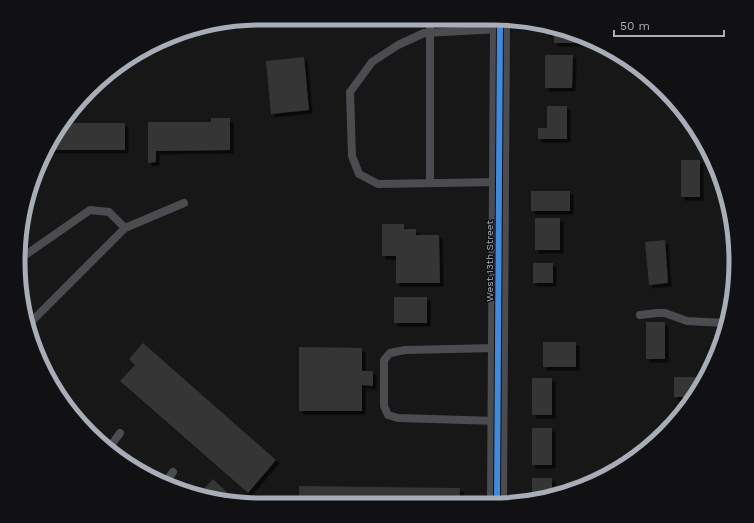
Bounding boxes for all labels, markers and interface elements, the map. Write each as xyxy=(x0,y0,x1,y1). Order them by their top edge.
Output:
scale bar xyxy=(614,12,724,38)
text: 50 m xyxy=(620,19,650,33)
street label: West 13th Street xyxy=(484,220,495,302)

